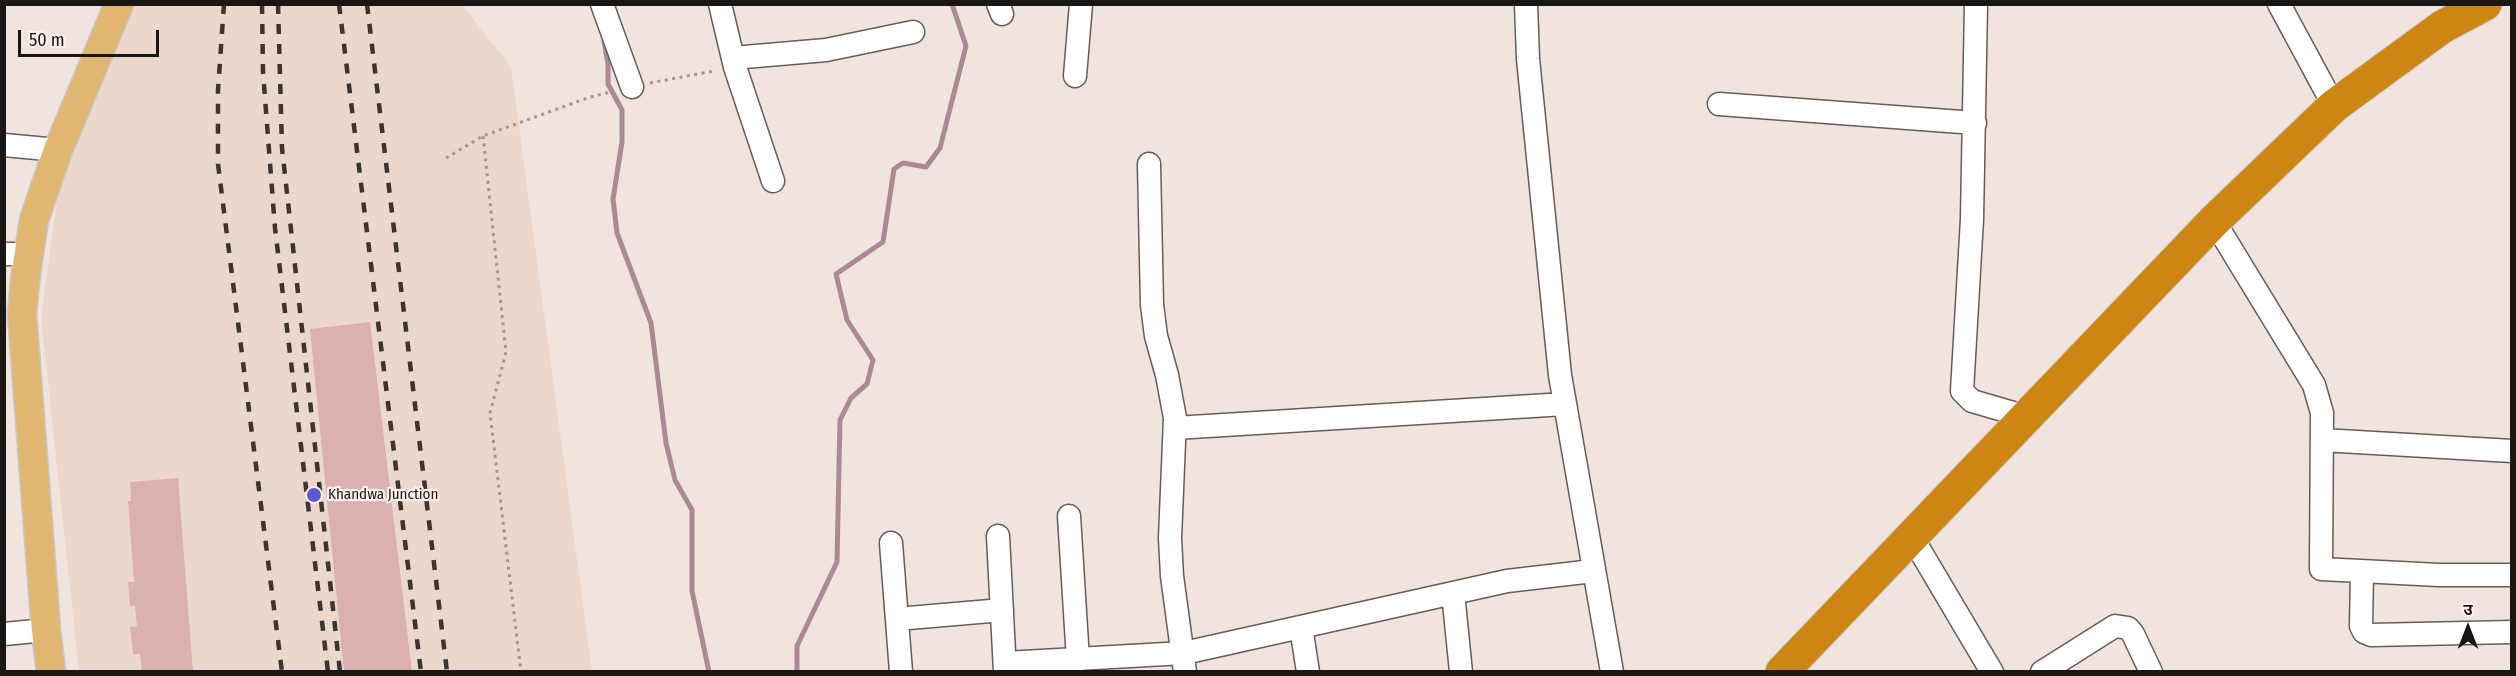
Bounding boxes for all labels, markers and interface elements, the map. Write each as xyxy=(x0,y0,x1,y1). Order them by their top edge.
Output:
scale bar xyxy=(21,18,162,56)
text: 50 m xyxy=(29,29,65,51)
marker: Khandwa Junction xyxy=(305,486,323,504)
place label: Khandwa Junction xyxy=(328,486,438,504)
north arrow xyxy=(2438,598,2498,658)
text: उ xyxy=(2463,600,2473,619)

